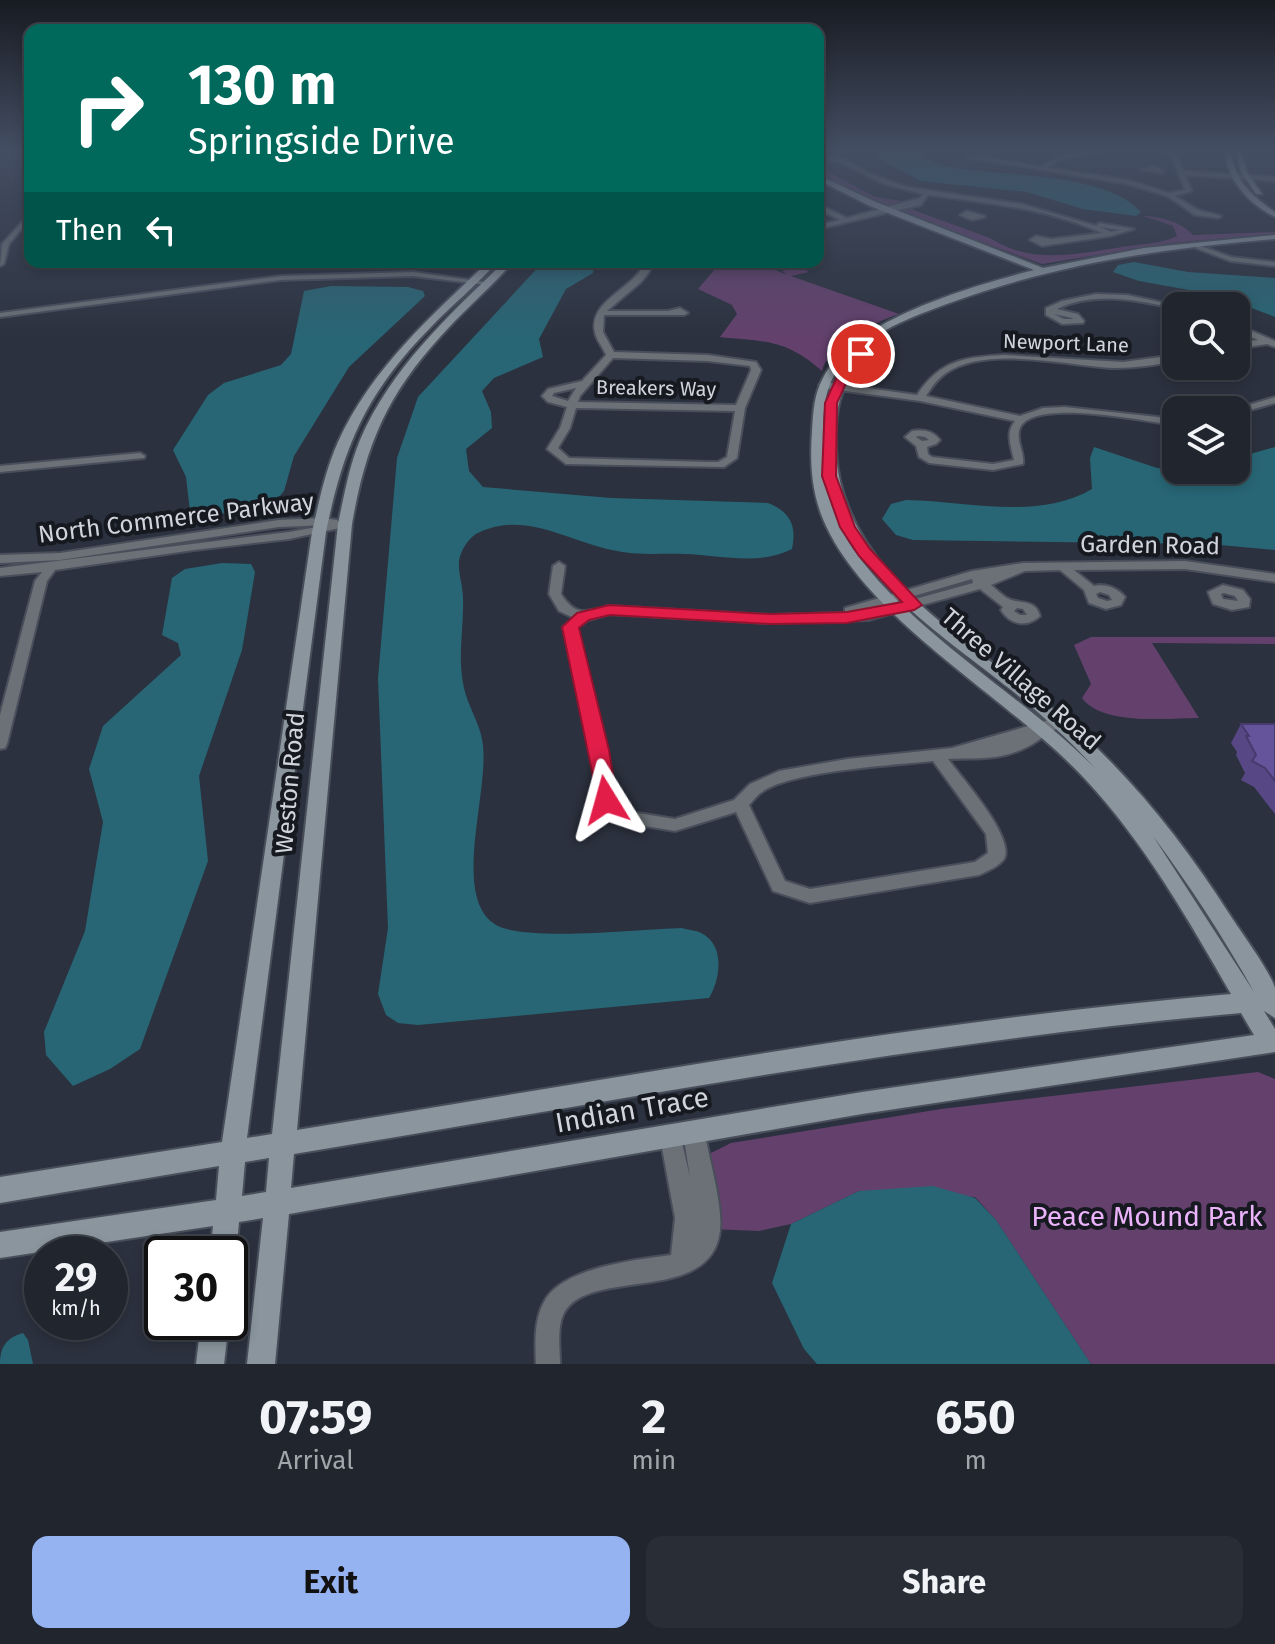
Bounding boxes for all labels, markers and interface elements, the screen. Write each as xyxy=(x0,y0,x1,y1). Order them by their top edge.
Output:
text: 130 m xyxy=(188,52,336,119)
icon: right xyxy=(56,56,160,160)
text: Springside Drive xyxy=(188,120,455,164)
icon: left xyxy=(139,208,183,252)
text: Then xyxy=(56,212,123,248)
map controls xyxy=(1162,292,1250,484)
button: search xyxy=(1162,292,1250,380)
pin xyxy=(827,320,895,388)
street label: Newport Lane xyxy=(1003,329,1129,357)
icon: arrive xyxy=(839,332,883,376)
street label: Breakers Way xyxy=(596,375,716,401)
button: layers xyxy=(1162,396,1250,484)
street label: North Commerce Parkway xyxy=(37,487,316,549)
street label: Garden Road xyxy=(1080,530,1220,560)
street label: Three Village Road xyxy=(936,602,1106,756)
street label: Weston Road xyxy=(270,711,310,855)
position arrow xyxy=(564,758,648,842)
street label: Indian Trace xyxy=(553,1080,711,1140)
park label: Peace Mound Park xyxy=(1031,1200,1263,1233)
speed limit sign: 30 xyxy=(144,1236,248,1340)
text: 29 xyxy=(55,1254,97,1302)
text: km/h xyxy=(51,1296,101,1320)
text: 07:59 xyxy=(259,1388,372,1446)
text: 2 xyxy=(641,1388,666,1446)
text: 650 xyxy=(935,1388,1016,1446)
text: Arrival xyxy=(278,1445,354,1476)
text: min xyxy=(631,1445,676,1476)
text: m xyxy=(964,1445,987,1476)
button: Exit xyxy=(32,1536,630,1628)
button: Share xyxy=(646,1536,1243,1628)

